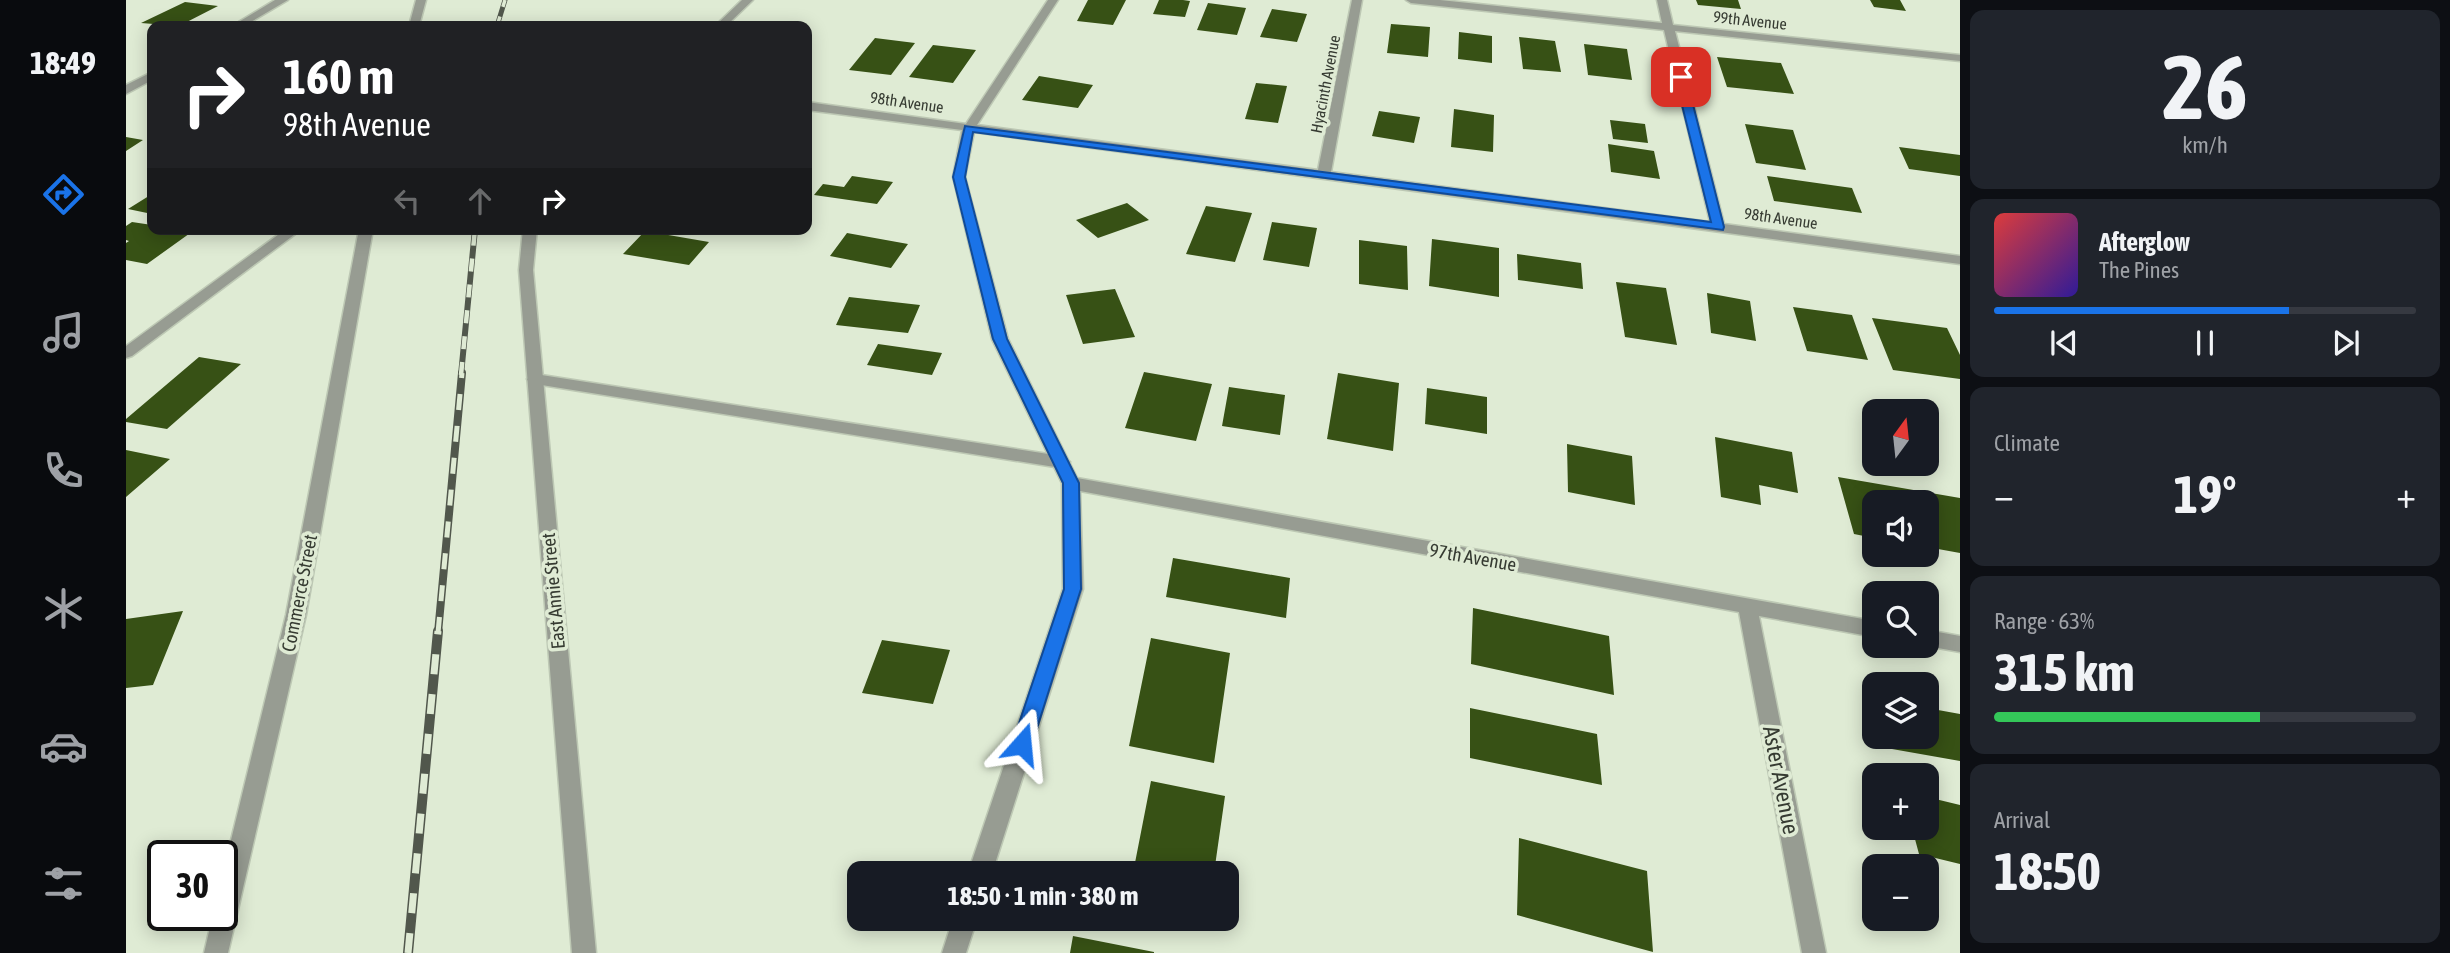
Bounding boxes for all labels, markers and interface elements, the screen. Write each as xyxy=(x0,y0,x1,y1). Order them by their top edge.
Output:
street label: 99th Avenue xyxy=(1712,7,1788,33)
street label: Hyacinth Avenue xyxy=(1307,34,1344,135)
text: 26 xyxy=(2162,34,2248,138)
text: 18:49 xyxy=(30,44,96,81)
pin xyxy=(1651,47,1711,107)
text: 160 m xyxy=(283,48,394,104)
icon: right xyxy=(168,49,259,140)
icon: arrive xyxy=(1662,58,1700,96)
street label: 98th Avenue xyxy=(869,88,945,116)
text: 98th Avenue xyxy=(283,106,431,143)
text: km/h xyxy=(2182,132,2228,158)
icon: directions xyxy=(39,170,88,219)
icon: left xyxy=(388,182,426,220)
icon: ahead xyxy=(461,182,499,220)
icon: right xyxy=(534,182,572,220)
street label: 98th Avenue xyxy=(1743,204,1819,232)
text: Afterglow xyxy=(2099,227,2190,257)
text: The Pines xyxy=(2099,257,2179,283)
icon: music xyxy=(39,308,88,357)
icon: previous xyxy=(2045,324,2083,362)
icon: pause xyxy=(2186,324,2224,362)
icon: next xyxy=(2327,324,2365,362)
north arrow xyxy=(1862,399,1939,476)
map controls xyxy=(1862,399,1939,931)
text: Climate xyxy=(1994,430,2060,456)
icon: phone xyxy=(39,446,88,495)
text: 19° xyxy=(2173,464,2237,524)
text: − xyxy=(1994,473,2014,516)
text: + xyxy=(2396,473,2416,516)
button: sound xyxy=(1862,490,1939,567)
street label: Commerce Street xyxy=(277,532,321,654)
street label: East Annie Street xyxy=(537,532,569,650)
street label: 97th Avenue xyxy=(1428,539,1518,575)
button: search xyxy=(1862,581,1939,658)
icon: climate xyxy=(39,584,88,633)
text: Range · 63% xyxy=(1994,608,2094,634)
text: 315 km xyxy=(1994,642,2135,702)
button: layers xyxy=(1862,672,1939,749)
position arrow xyxy=(985,707,1059,781)
icon: car xyxy=(39,722,88,771)
street label: Aster Avenue xyxy=(1758,724,1804,836)
button: + xyxy=(1862,763,1939,840)
text: Arrival xyxy=(1994,807,2050,833)
speed limit sign: 30 xyxy=(147,840,238,931)
text: 18:50 xyxy=(1994,841,2101,901)
button: − xyxy=(1862,854,1939,931)
icon: filters xyxy=(39,859,88,908)
text: 18:50 · 1 min · 380 m xyxy=(948,881,1138,911)

